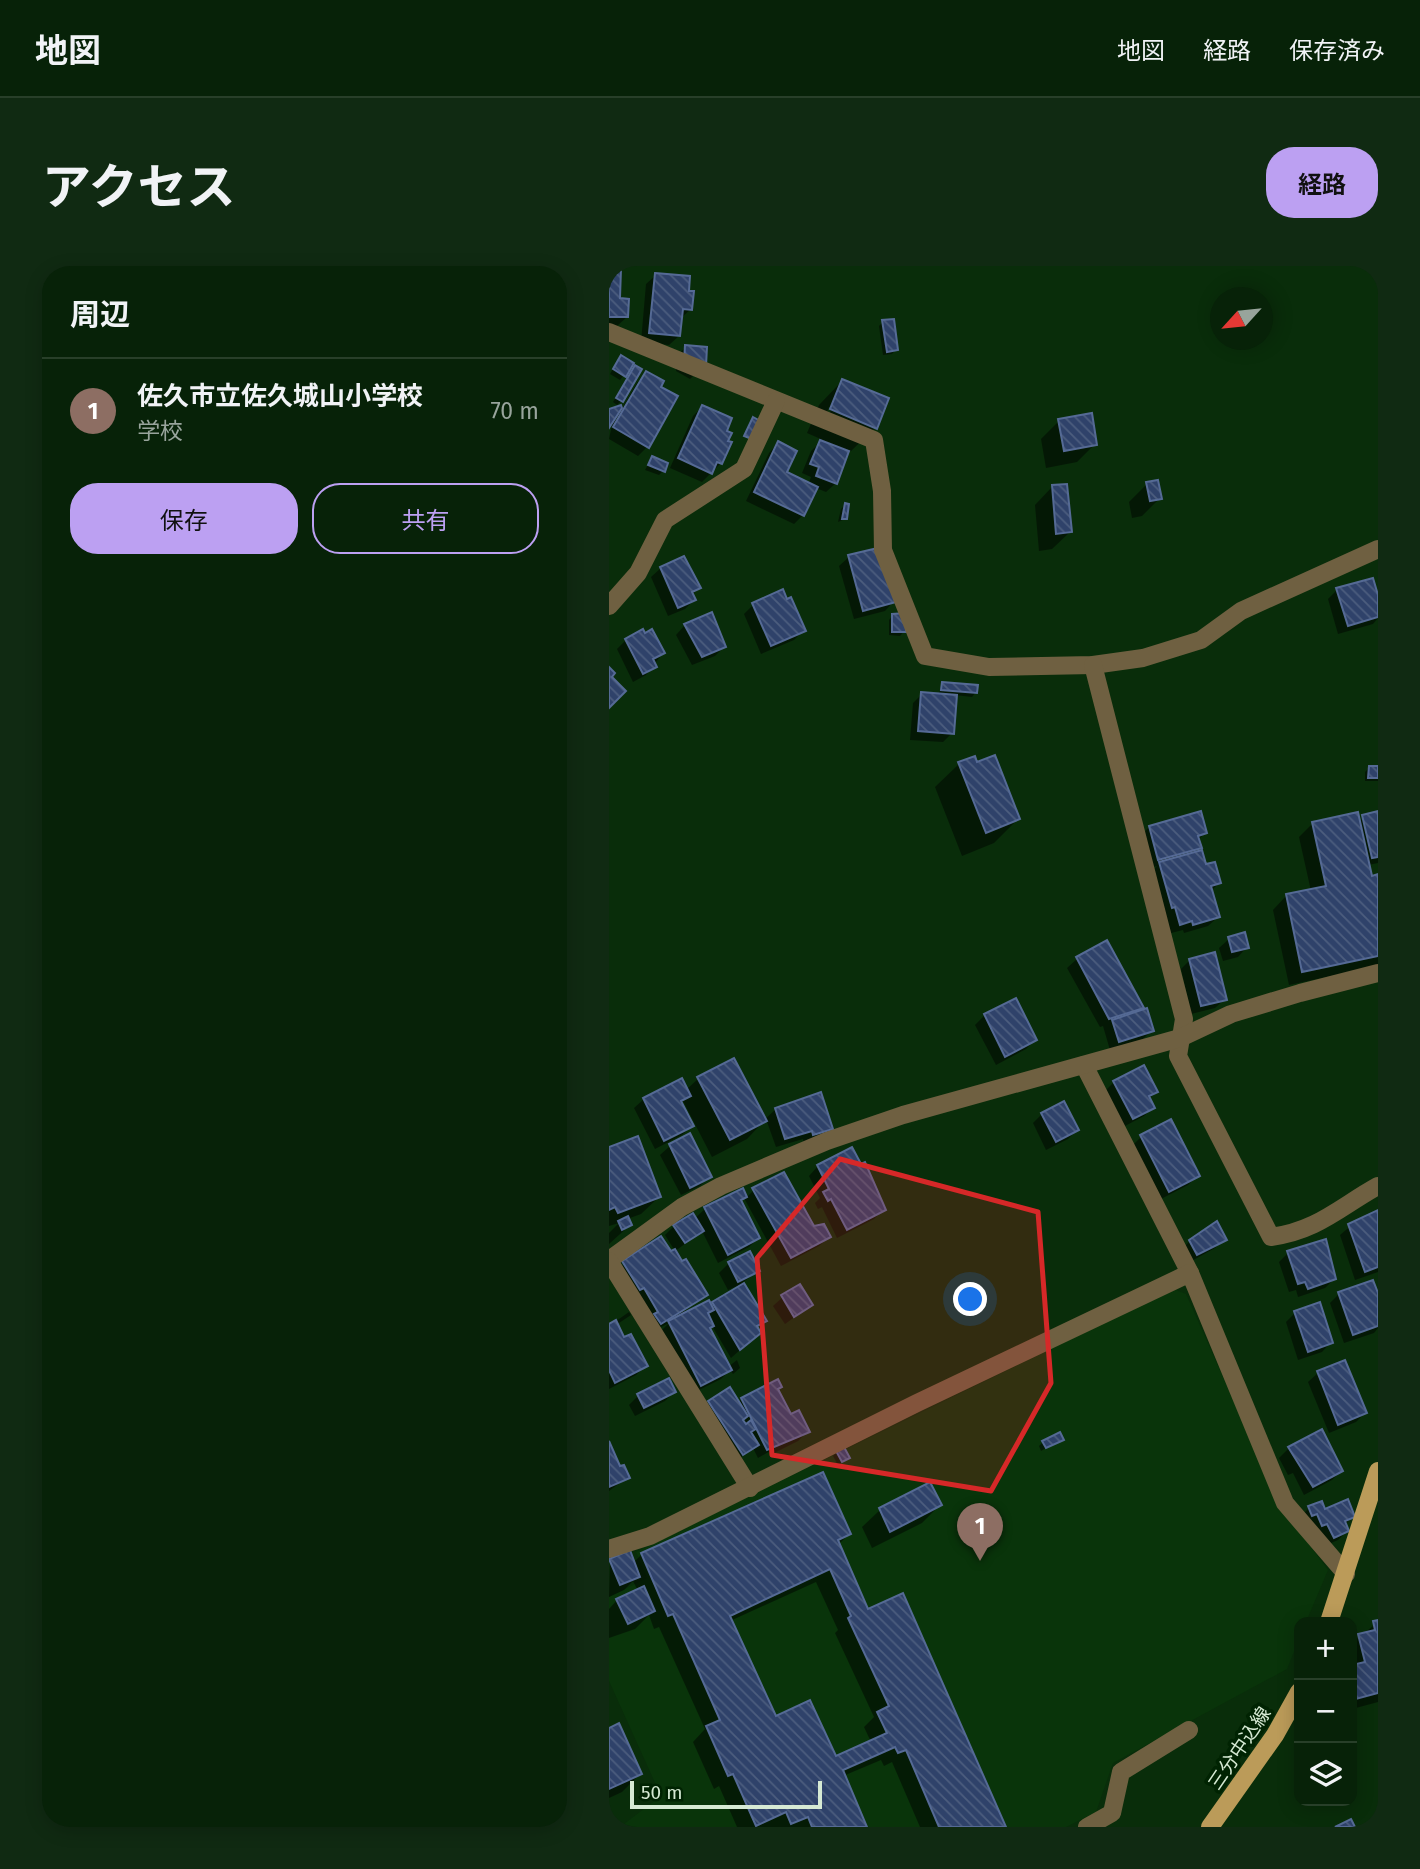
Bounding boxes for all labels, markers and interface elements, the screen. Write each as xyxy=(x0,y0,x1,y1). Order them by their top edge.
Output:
text: 地図 xyxy=(35,31,101,71)
text: 地図 xyxy=(1117,37,1165,65)
text: 経路 xyxy=(1203,37,1251,65)
text: 保存済み xyxy=(1289,37,1385,65)
button: 経路 xyxy=(1266,147,1378,218)
text: アクセス xyxy=(42,158,236,217)
north arrow xyxy=(1210,287,1273,350)
text: 周辺 xyxy=(70,297,130,333)
text: 佐久市立佐久城山小学校 xyxy=(137,381,423,412)
text: 1 xyxy=(88,397,98,425)
text: 70 m xyxy=(490,397,539,425)
text: 学校 xyxy=(137,417,183,445)
button: 保存 xyxy=(70,483,298,554)
button: 共有 xyxy=(312,483,539,554)
your location xyxy=(953,1282,987,1316)
pin: 1 xyxy=(957,1503,1003,1561)
map controls xyxy=(1294,1617,1357,1806)
button: + xyxy=(1294,1617,1357,1680)
button: − xyxy=(1294,1680,1357,1743)
street label: 三分中込線 xyxy=(1203,1702,1276,1794)
button: layers xyxy=(1294,1743,1357,1806)
scale bar xyxy=(630,1778,823,1810)
text: 50 m xyxy=(641,1781,682,1804)

